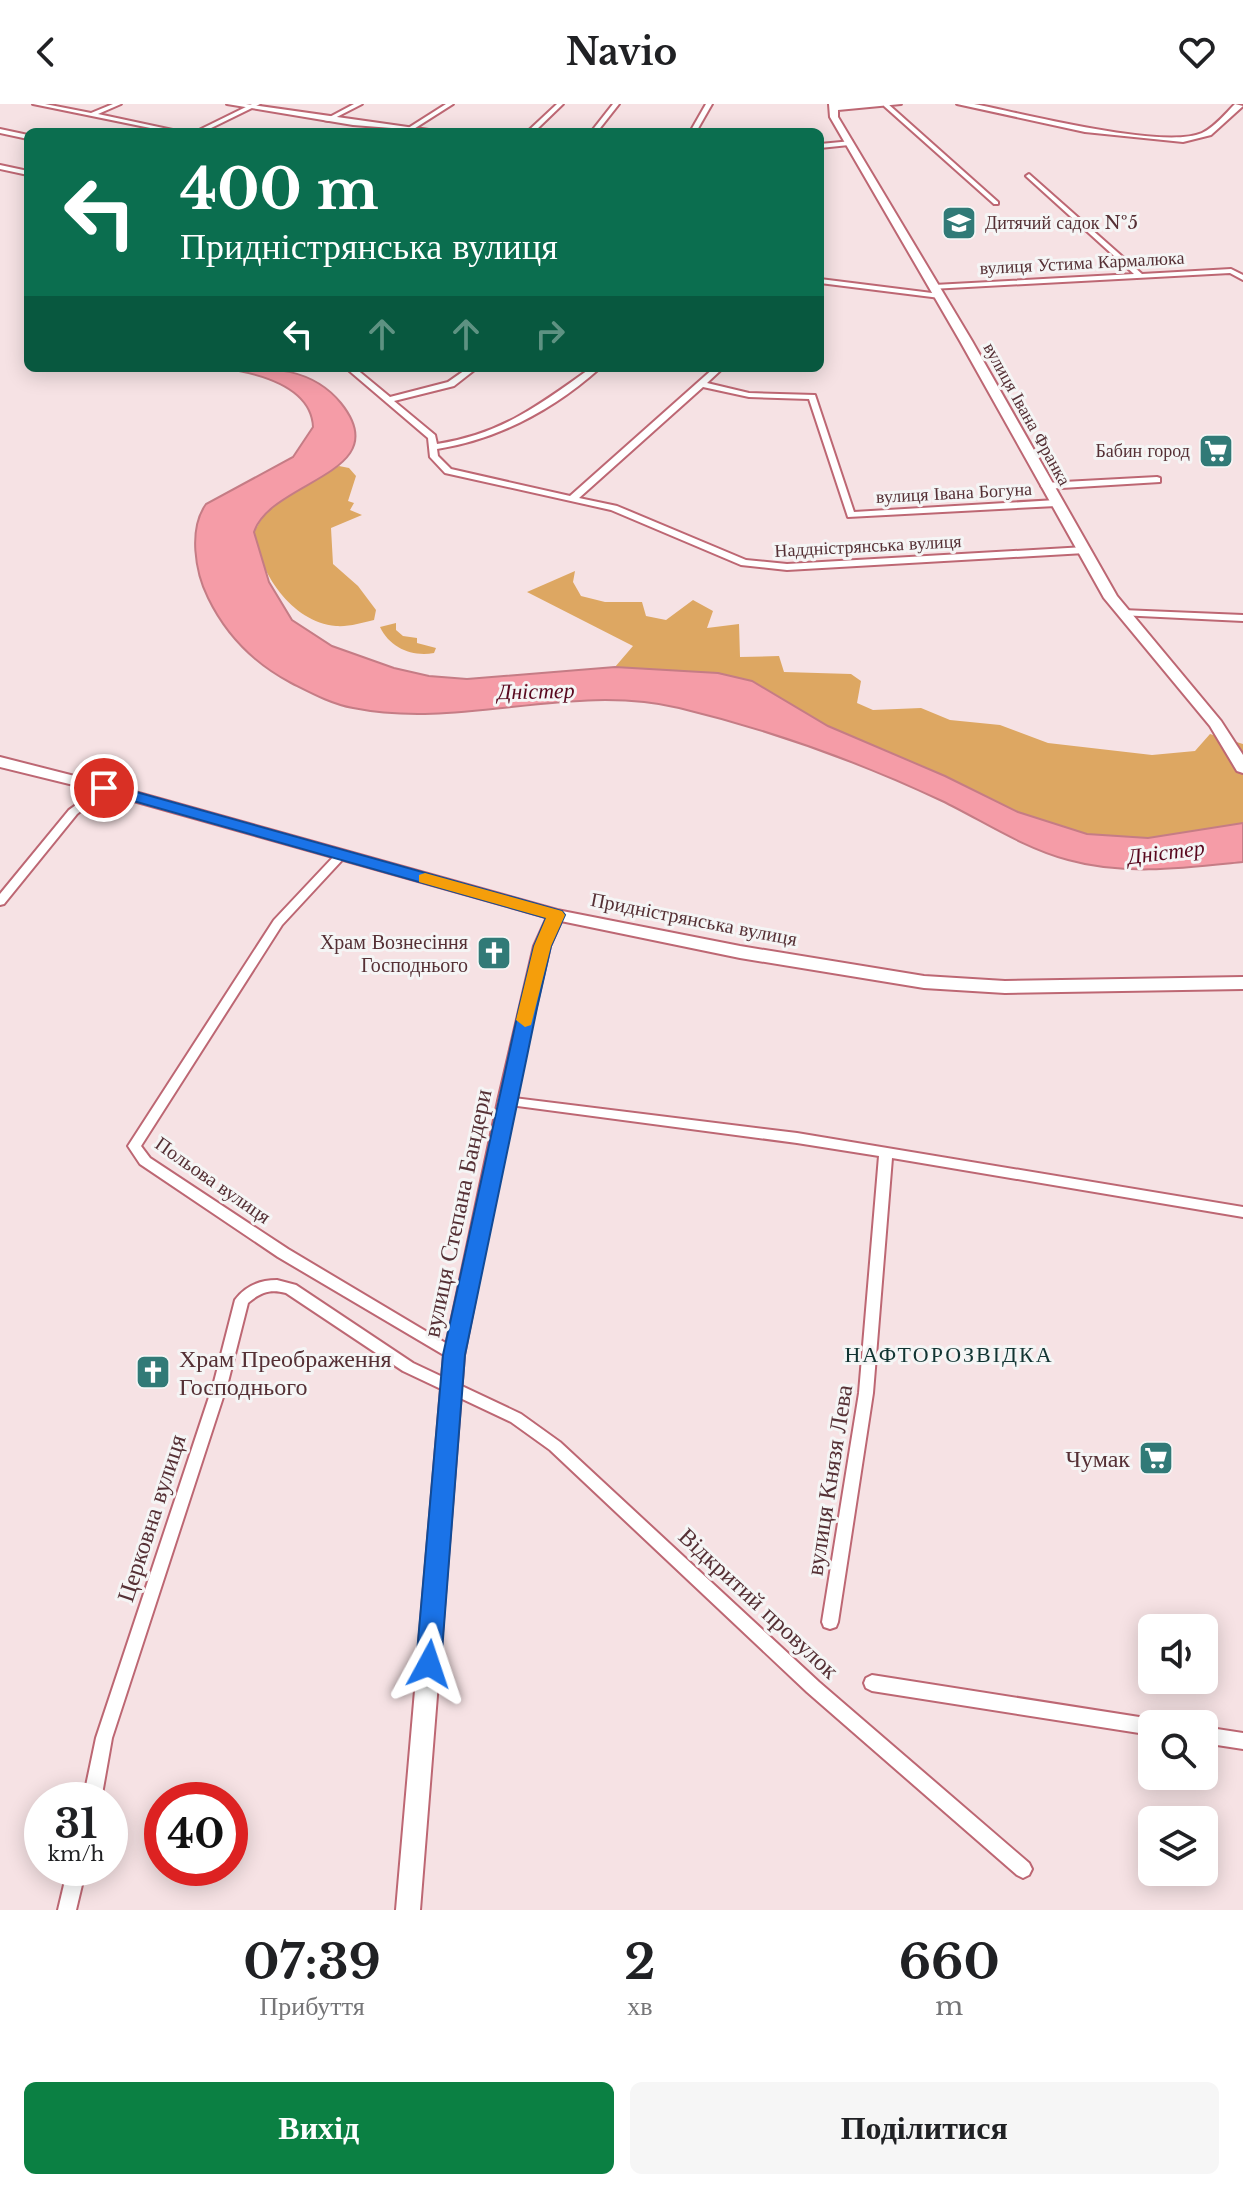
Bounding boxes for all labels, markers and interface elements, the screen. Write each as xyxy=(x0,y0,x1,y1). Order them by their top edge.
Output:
icon: back xyxy=(24,30,68,74)
text: Navio xyxy=(566,30,677,75)
icon: heart xyxy=(1175,30,1219,74)
text: 400 m xyxy=(180,155,379,224)
icon: left xyxy=(48,160,152,264)
school or university icon: Дитячий садок №5 xyxy=(940,204,978,242)
place label: Дитячий садок №5 xyxy=(985,212,1138,234)
text: Придністрянська вулиця xyxy=(180,224,558,269)
street label: вулиця Устима Кармалюка xyxy=(979,247,1185,279)
icon: left xyxy=(276,312,320,356)
icon: ahead xyxy=(360,312,404,356)
icon: ahead xyxy=(444,312,488,356)
icon: right xyxy=(528,312,572,356)
street label: вулиця Івана Франка xyxy=(979,339,1075,489)
supermarket icon: Бабин город xyxy=(1197,432,1235,470)
place label: Бабин город xyxy=(1096,440,1190,462)
street label: вулиця Івана Богуна xyxy=(875,478,1033,508)
street label: Наддністрянська вулиця xyxy=(774,530,962,562)
water label: Дністер xyxy=(495,677,575,705)
pin xyxy=(70,754,138,822)
icon: arrive xyxy=(82,766,126,810)
water label: Дністер xyxy=(1124,834,1206,870)
street label: Придністрянська вулиця xyxy=(589,887,799,951)
place label: Храм Вознесіння Господнього xyxy=(320,930,468,977)
church icon: Храм Вознесіння Господнього xyxy=(475,934,513,972)
street label: вулиця Степана Бандери xyxy=(417,1086,497,1340)
street label: Польова вулиця xyxy=(151,1131,275,1229)
district label: НАФТОРОЗВІДКА xyxy=(844,1341,1054,1368)
place label: Храм Преображення Господнього xyxy=(179,1344,392,1401)
church icon: Храм Преображення Господнього xyxy=(134,1353,172,1391)
street label: вулиця Князя Лева xyxy=(800,1382,858,1577)
street label: Церковна вулиця xyxy=(110,1431,192,1605)
supermarket icon: Чумак xyxy=(1137,1439,1175,1477)
place label: Чумак xyxy=(1065,1444,1130,1473)
street label: Відкритий провулок xyxy=(673,1521,845,1685)
map controls xyxy=(1138,1614,1218,1886)
button: sound xyxy=(1138,1614,1218,1694)
position arrow xyxy=(387,1622,471,1706)
button: search xyxy=(1138,1710,1218,1790)
speed limit sign: 40 xyxy=(144,1782,248,1886)
text: 31 xyxy=(55,1799,97,1849)
button: layers xyxy=(1138,1806,1218,1886)
text: km/h xyxy=(48,1842,104,1866)
text: 07:39 xyxy=(243,1932,381,1992)
text: 2 xyxy=(624,1932,655,1992)
text: 660 xyxy=(899,1932,1000,1992)
text: Прибуття xyxy=(259,1990,365,2022)
text: хв xyxy=(627,1990,652,2022)
text: m xyxy=(935,1990,963,2022)
button: Вихід xyxy=(24,2082,614,2174)
button: Поділитися xyxy=(630,2082,1219,2174)

